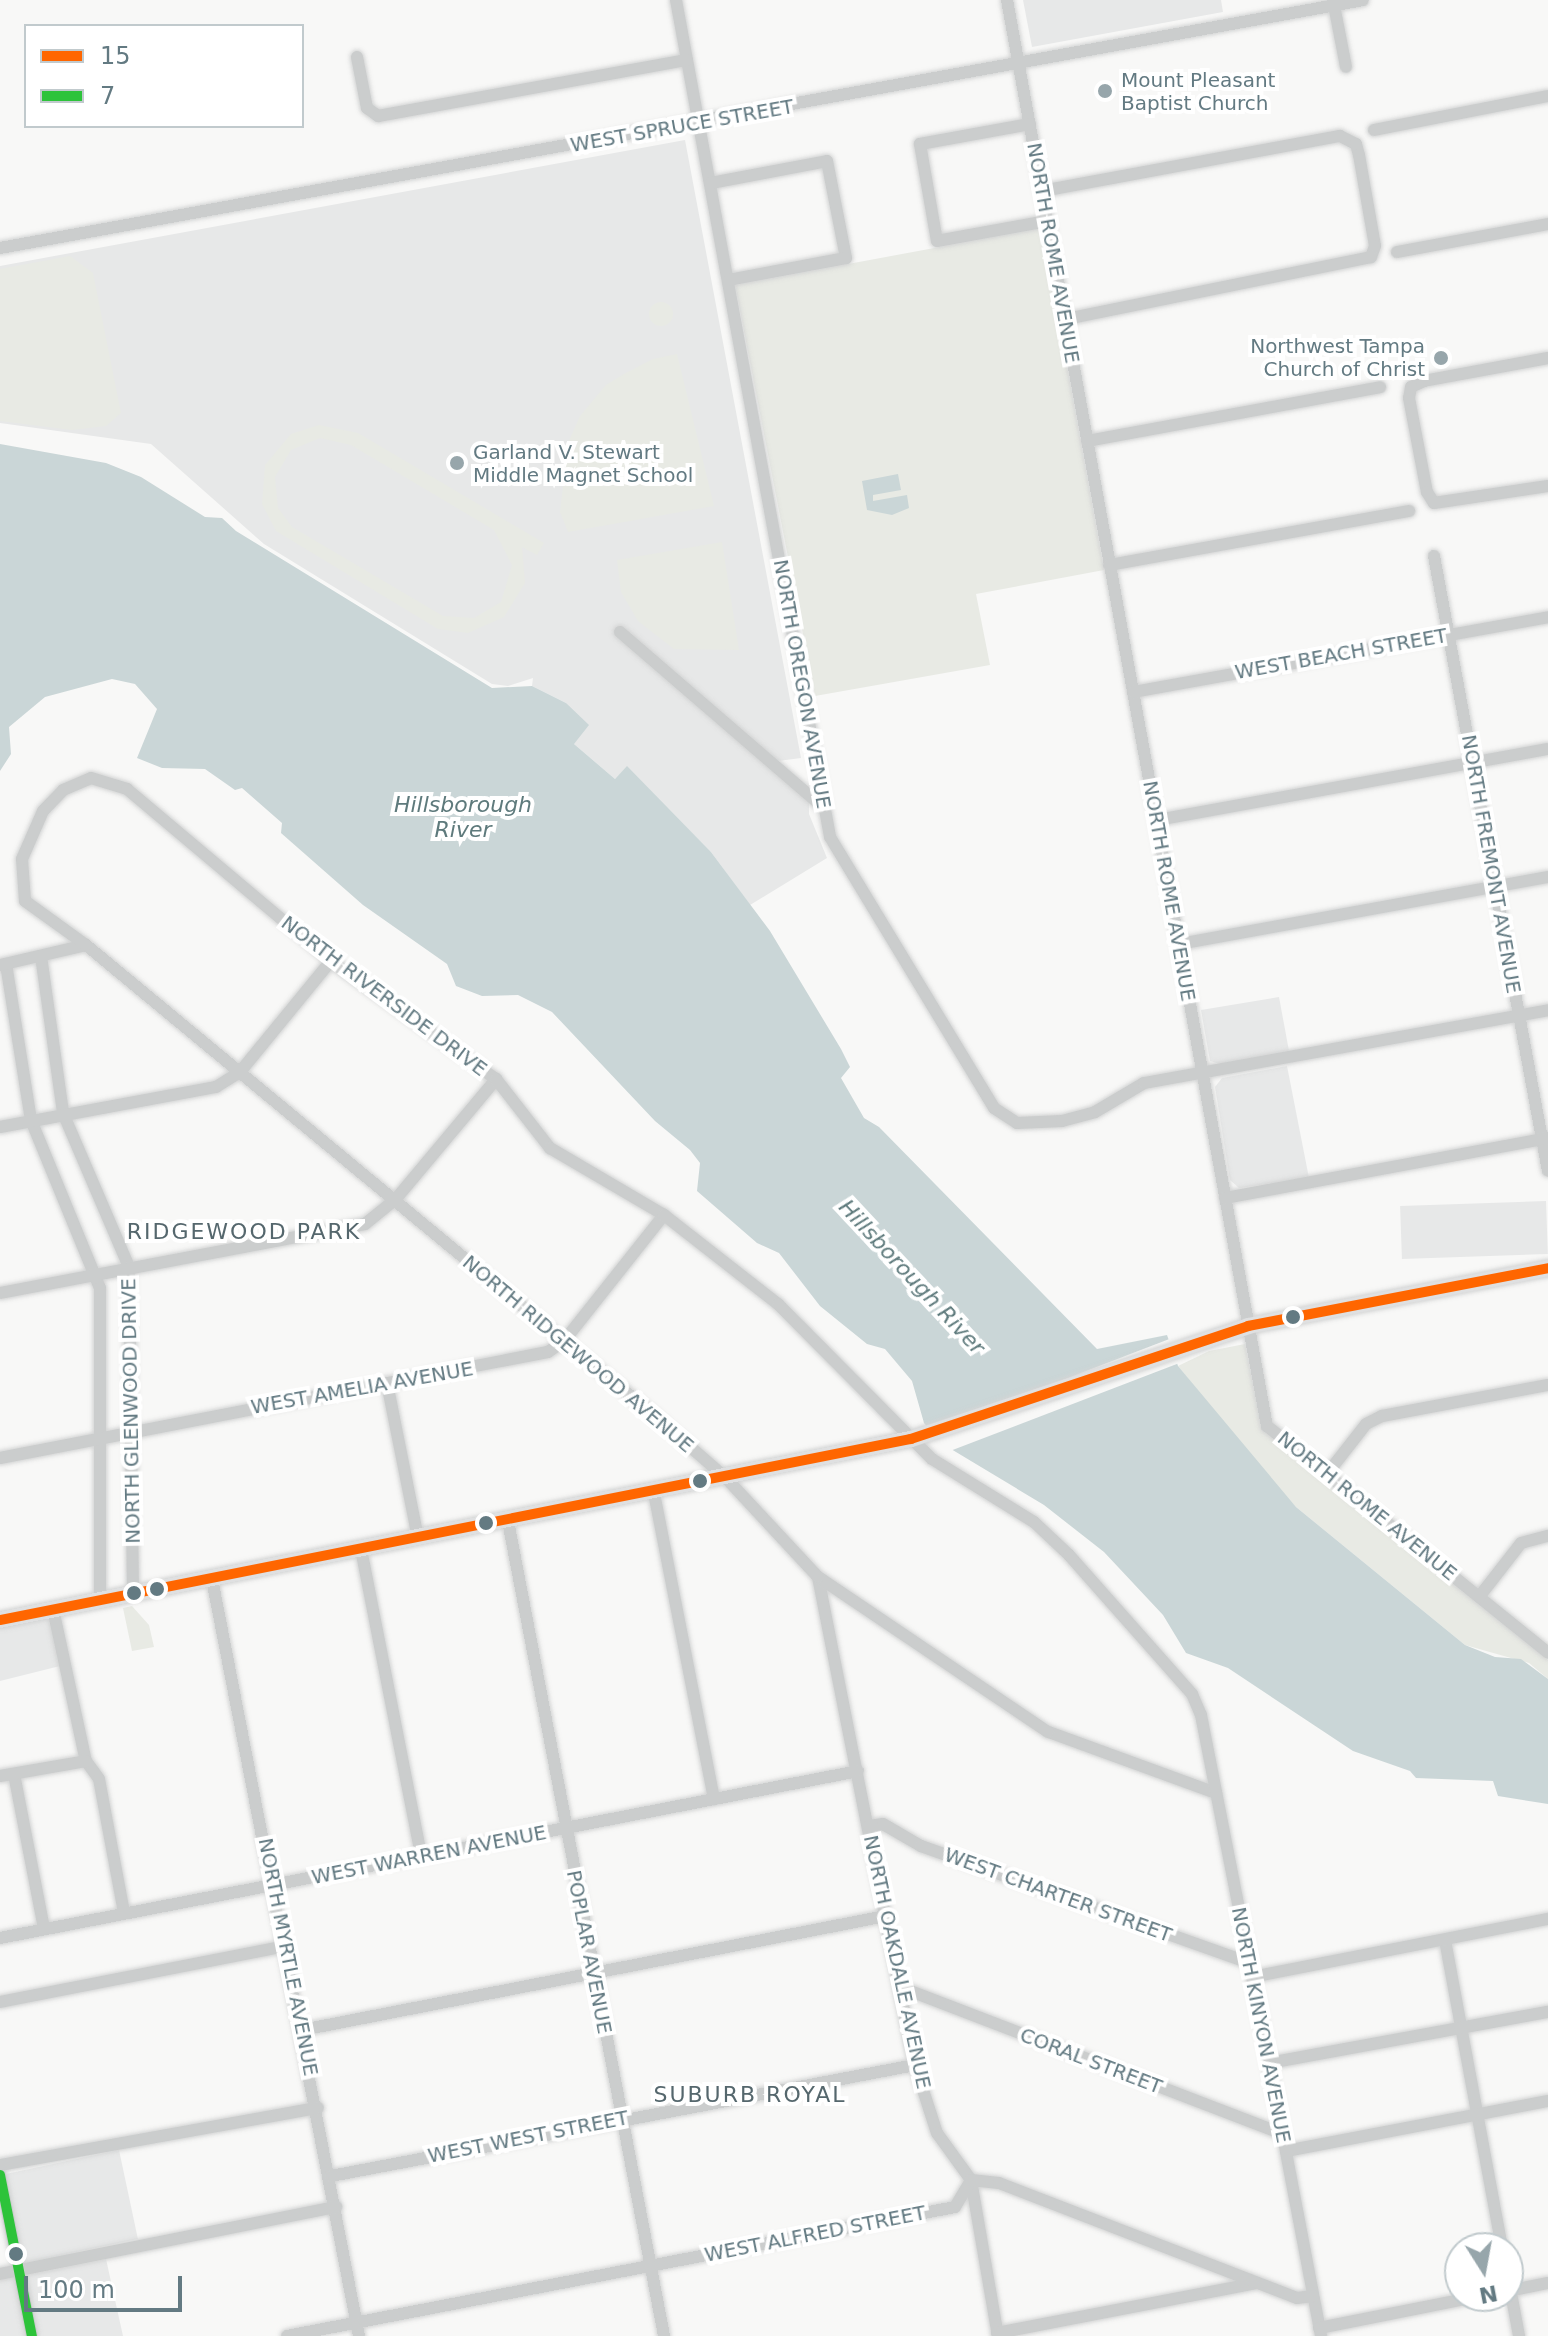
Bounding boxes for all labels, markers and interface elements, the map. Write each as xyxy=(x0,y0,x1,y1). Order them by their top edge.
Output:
legend xyxy=(24,24,304,128)
text: 15 xyxy=(100,42,131,70)
place label: Mount Pleasant Baptist Church xyxy=(1121,68,1275,115)
text: 7 xyxy=(100,82,115,110)
marker: Mount Pleasant Baptist Church xyxy=(1096,82,1114,100)
street label: WEST SPRUCE STREET xyxy=(569,95,795,157)
street label: NORTH ROME AVENUE xyxy=(1022,141,1084,365)
place label: Northwest Tampa Church of Christ xyxy=(1250,334,1425,381)
marker: Northwest Tampa Church of Christ xyxy=(1432,349,1450,367)
place label: Garland V. Stewart Middle Magnet School xyxy=(473,440,693,487)
marker: Garland V. Stewart Middle Magnet School xyxy=(448,454,466,472)
street label: NORTH OREGON AVENUE xyxy=(768,558,836,810)
street label: WEST BEACH STREET xyxy=(1233,624,1449,684)
street label: NORTH FREMONT AVENUE xyxy=(1456,733,1526,995)
street label: NORTH ROME AVENUE xyxy=(1138,779,1200,1003)
water label: Hillsborough River xyxy=(394,791,532,842)
street label: NORTH RIVERSIDE DRIVE xyxy=(276,911,492,1081)
water label: Hillsborough River xyxy=(833,1194,991,1360)
district label: RIDGEWOOD PARK xyxy=(127,1219,361,1245)
street label: NORTH RIDGEWOOD AVENUE xyxy=(458,1250,698,1458)
street label: NORTH GLENWOOD DRIVE xyxy=(117,1278,145,1544)
unlabelled marker xyxy=(1285,1309,1301,1325)
street label: WEST AMELIA AVENUE xyxy=(249,1357,475,1419)
street label: NORTH ROME AVENUE xyxy=(1273,1426,1461,1586)
unlabelled marker xyxy=(692,1473,708,1489)
unlabelled marker xyxy=(478,1515,494,1531)
unlabelled marker xyxy=(149,1581,165,1597)
unlabelled marker xyxy=(126,1585,142,1601)
street label: WEST WARREN AVENUE xyxy=(310,1820,548,1890)
street label: NORTH OAKDALE AVENUE xyxy=(858,1833,936,2091)
street label: NORTH MYRTLE AVENUE xyxy=(253,1836,323,2078)
street label: WEST CHARTER STREET xyxy=(941,1843,1175,1947)
street label: POPLAR AVENUE xyxy=(561,1868,617,2036)
street label: NORTH KINYON AVENUE xyxy=(1226,1905,1296,2145)
street label: CORAL STREET xyxy=(1017,2023,1165,2099)
district label: SUBURB ROYAL xyxy=(653,2082,847,2108)
street label: WEST WEST STREET xyxy=(426,2106,630,2168)
street label: WEST ALFRED STREET xyxy=(702,2201,928,2267)
north arrow xyxy=(1444,2232,1524,2312)
unlabelled marker xyxy=(8,2246,24,2262)
scale bar xyxy=(28,2260,186,2310)
text: 100 m xyxy=(38,2276,115,2304)
text: N xyxy=(1477,2280,1500,2308)

